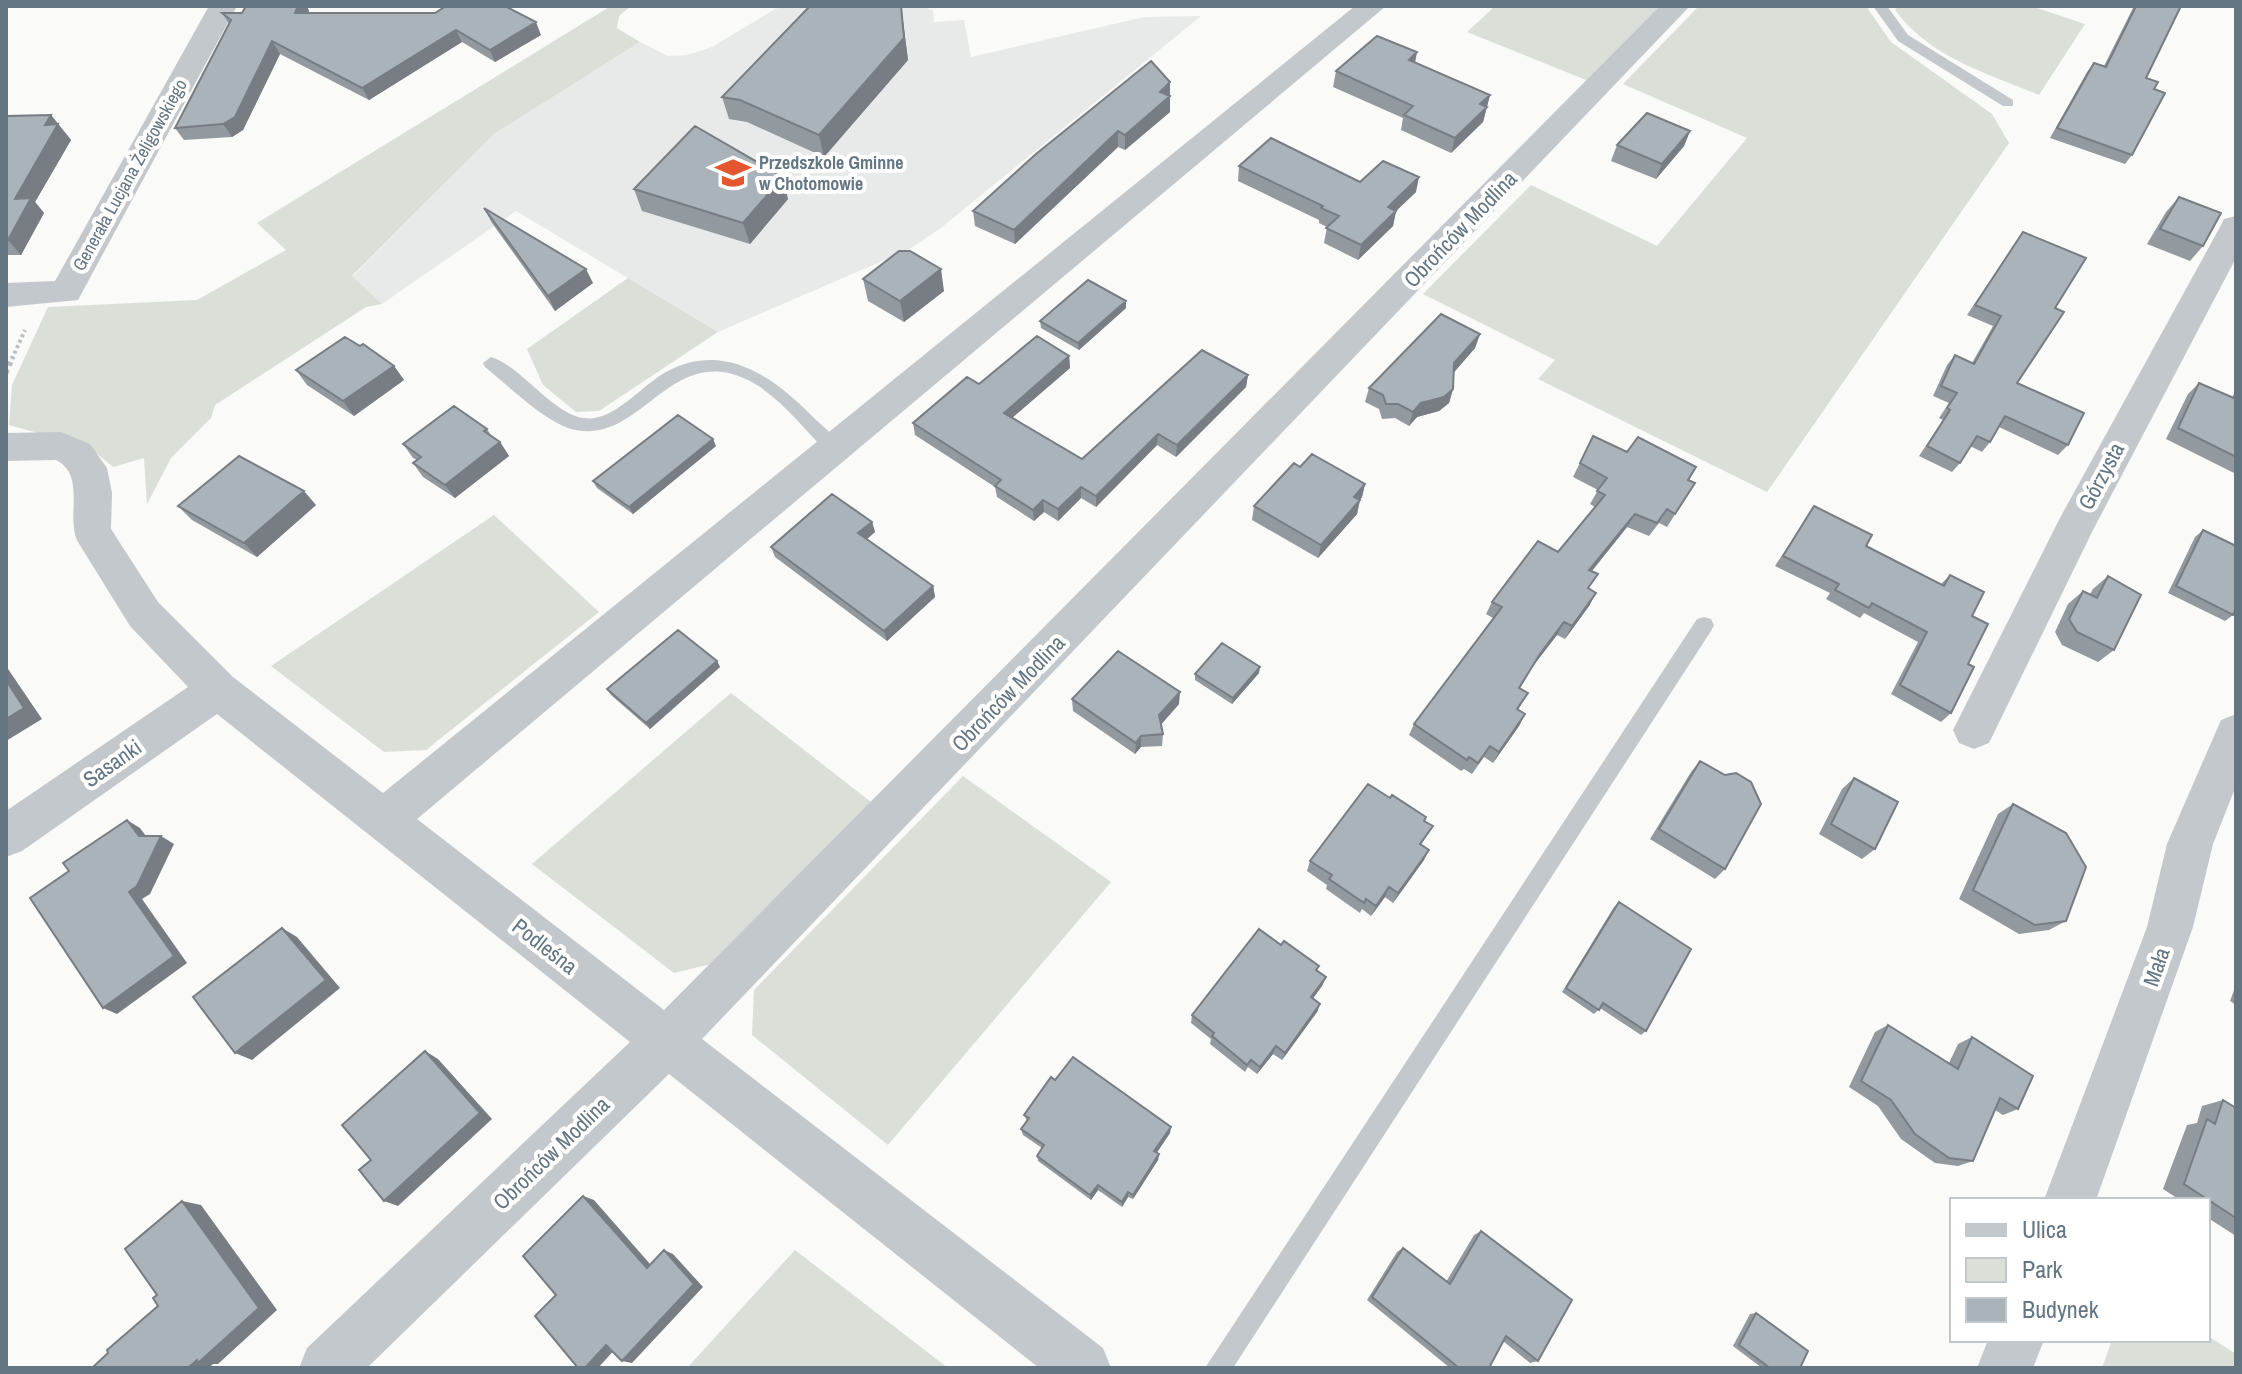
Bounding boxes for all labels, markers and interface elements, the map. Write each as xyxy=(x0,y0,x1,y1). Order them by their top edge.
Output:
street label: Generała Lucjana Żeligowskiego xyxy=(66,74,193,275)
place label: Przedszkole Gminne w Chotomowie xyxy=(759,150,903,196)
school or university icon: Przedszkole Gminne w Chotomowie xyxy=(714,154,752,192)
street label: Obrońców Modlina xyxy=(1397,164,1523,294)
street label: Górzysta xyxy=(2071,437,2131,515)
street label: Obrońców Modlina xyxy=(945,628,1071,758)
street label: Sasanki xyxy=(77,732,147,794)
street label: Podleśna xyxy=(506,911,584,981)
street label: Mała xyxy=(2135,944,2177,990)
street label: Obrońców Modlina xyxy=(486,1090,616,1216)
legend xyxy=(1950,1198,2210,1342)
text: Ulica xyxy=(2022,1213,2067,1245)
text: Park xyxy=(2022,1253,2063,1285)
text: Budynek xyxy=(2022,1293,2099,1325)

